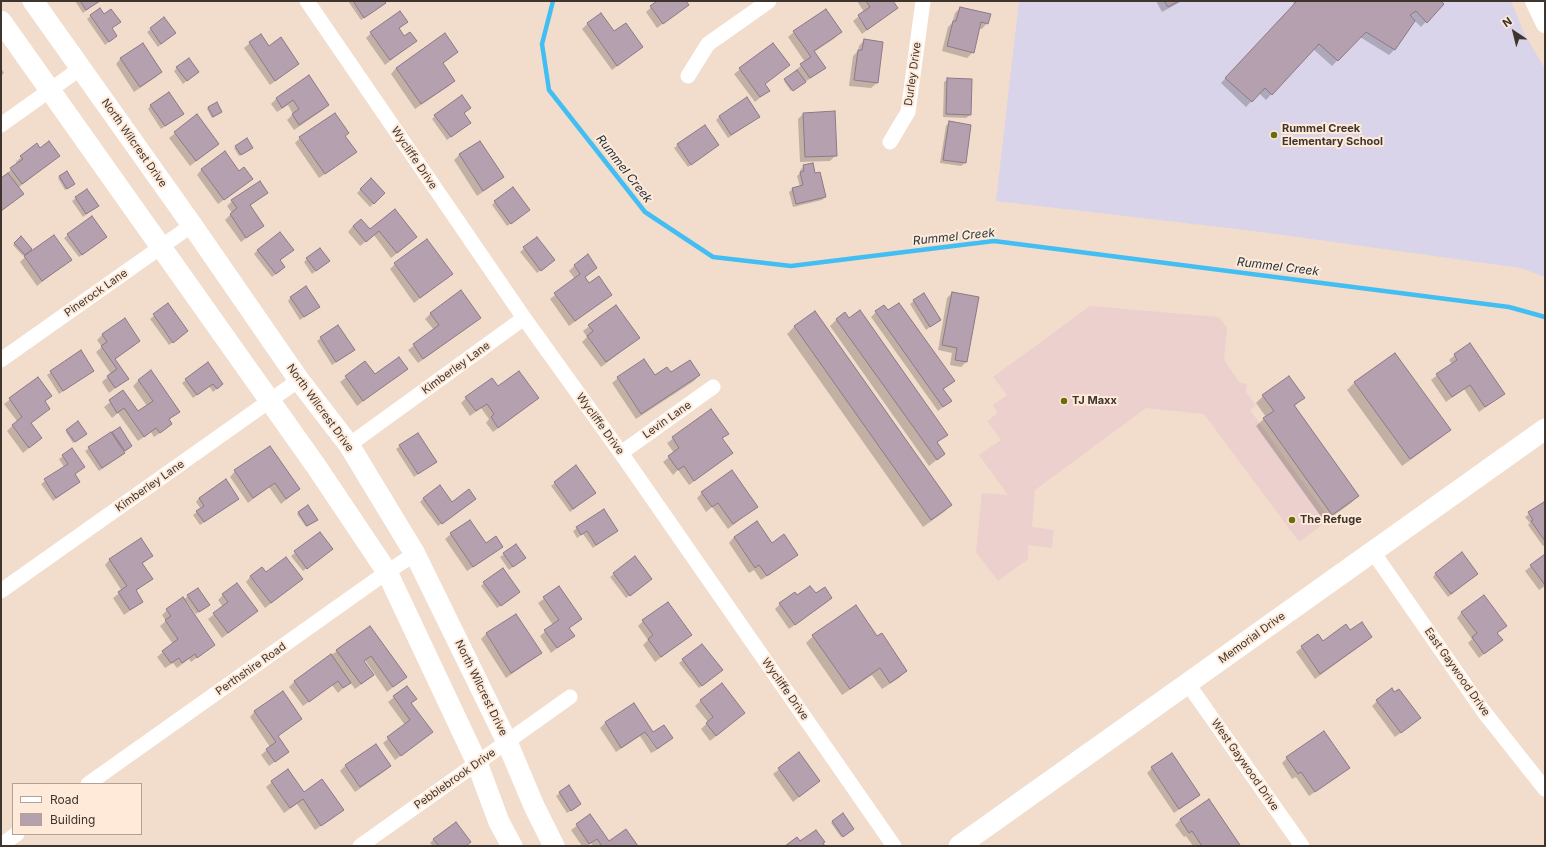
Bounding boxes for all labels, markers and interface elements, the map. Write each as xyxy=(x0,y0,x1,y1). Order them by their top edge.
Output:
north arrow xyxy=(1494,12,1534,52)
text: N xyxy=(1500,14,1515,30)
street label: Durley Drive xyxy=(902,41,924,107)
street label: North Wilcrest Drive xyxy=(98,96,170,190)
place label: Rummel Creek Elementary School xyxy=(1282,122,1383,148)
street label: Wycliffe Drive xyxy=(388,124,440,192)
marker: Rummel Creek Elementary School xyxy=(1269,130,1279,140)
water label: Rummel Creek xyxy=(593,132,655,206)
water label: Rummel Creek xyxy=(912,226,996,248)
water label: Rummel Creek xyxy=(1236,255,1320,279)
street label: Pinerock Lane xyxy=(62,266,130,320)
street label: Kimberley Lane xyxy=(419,339,493,397)
street label: North Wilcrest Drive xyxy=(284,362,356,454)
street label: Wycliffe Drive xyxy=(573,391,627,457)
place label: TJ Maxx xyxy=(1072,394,1117,408)
marker: TJ Maxx xyxy=(1059,396,1069,406)
street label: Levin Lane xyxy=(640,398,694,442)
street label: Kimberley Lane xyxy=(113,457,187,515)
place label: The Refuge xyxy=(1300,513,1362,527)
marker: The Refuge xyxy=(1287,515,1297,525)
street label: Memorial Drive xyxy=(1216,610,1288,666)
street label: East Gaywood Drive xyxy=(1422,625,1492,719)
street label: North Wilcrest Drive xyxy=(452,638,510,738)
street label: Perthshire Road xyxy=(213,640,289,698)
street label: Wycliffe Drive xyxy=(759,655,811,723)
street label: West Gaywood Drive xyxy=(1208,717,1282,813)
street label: Pebblebrook Drive xyxy=(412,746,498,812)
legend xyxy=(12,783,142,835)
text: Road xyxy=(50,792,79,807)
text: Building xyxy=(50,812,95,827)

